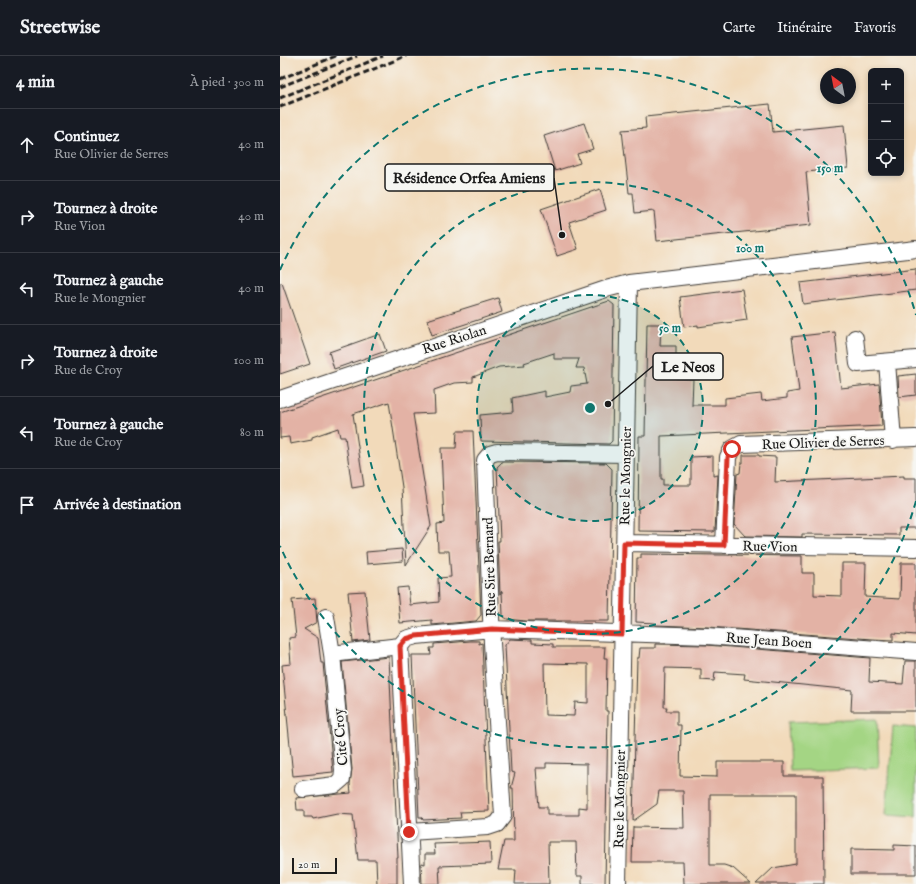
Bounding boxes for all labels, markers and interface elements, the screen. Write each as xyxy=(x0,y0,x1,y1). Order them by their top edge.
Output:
text: Streetwise xyxy=(20,16,100,40)
text: Carte xyxy=(723,19,755,37)
text: Itinéraire xyxy=(777,19,832,37)
text: Favoris xyxy=(854,19,896,37)
north arrow xyxy=(820,68,856,104)
map controls xyxy=(868,68,904,176)
button: + xyxy=(868,68,904,104)
text: 4 min xyxy=(16,72,55,93)
text: À pied · 300 m xyxy=(190,74,264,91)
button: − xyxy=(868,104,904,140)
text: Continuez xyxy=(54,127,119,146)
icon: ahead xyxy=(16,134,38,156)
text: 40 m xyxy=(238,136,264,153)
button: locate xyxy=(868,140,904,176)
text: Rue Olivier de Serres xyxy=(54,146,168,163)
text: 150 m xyxy=(817,161,844,176)
callout: Résidence Orfea Amiens xyxy=(385,164,554,191)
text: Résidence Orfea Amiens xyxy=(393,169,546,188)
text: Tournez à droite xyxy=(54,199,157,218)
icon: right xyxy=(16,206,38,228)
text: 40 m xyxy=(238,208,264,225)
text: Rue Vion xyxy=(54,218,105,235)
text: 100 m xyxy=(736,241,765,256)
text: Tournez à gauche xyxy=(54,271,163,290)
icon: left xyxy=(16,278,38,300)
text: 40 m xyxy=(238,280,264,297)
text: Rue le Mongnier xyxy=(54,290,146,307)
street label: Rue Riolan xyxy=(420,321,489,359)
text: 50 m xyxy=(659,321,682,336)
text: Tournez à droite xyxy=(54,343,157,362)
icon: right xyxy=(16,350,38,372)
text: 100 m xyxy=(234,352,264,369)
callout: Le Neos xyxy=(653,353,723,380)
text: Le Neos xyxy=(661,358,716,377)
text: Rue de Croy xyxy=(54,362,122,379)
centre of rings xyxy=(583,401,597,415)
text: Tournez à gauche xyxy=(54,415,163,434)
icon: left xyxy=(16,422,38,444)
text: 80 m xyxy=(240,424,264,441)
street label: Rue le Mongnier xyxy=(616,426,636,526)
street label: Rue Olivier de Serres xyxy=(761,432,885,454)
text: Rue de Croy xyxy=(54,434,122,451)
route start xyxy=(723,440,741,458)
icon: arrive xyxy=(16,494,38,516)
text: Arrivée à destination xyxy=(54,495,181,514)
street label: Rue Sire Bernard xyxy=(479,516,501,617)
street label: Rue Vion xyxy=(742,538,798,556)
street label: Rue Jean Boen xyxy=(725,629,813,653)
street label: Cité Croy xyxy=(330,707,352,766)
street label: Rue le Mongnier xyxy=(610,749,630,849)
route end xyxy=(400,823,418,841)
scale bar xyxy=(292,856,337,875)
text: 20 m xyxy=(298,858,319,872)

